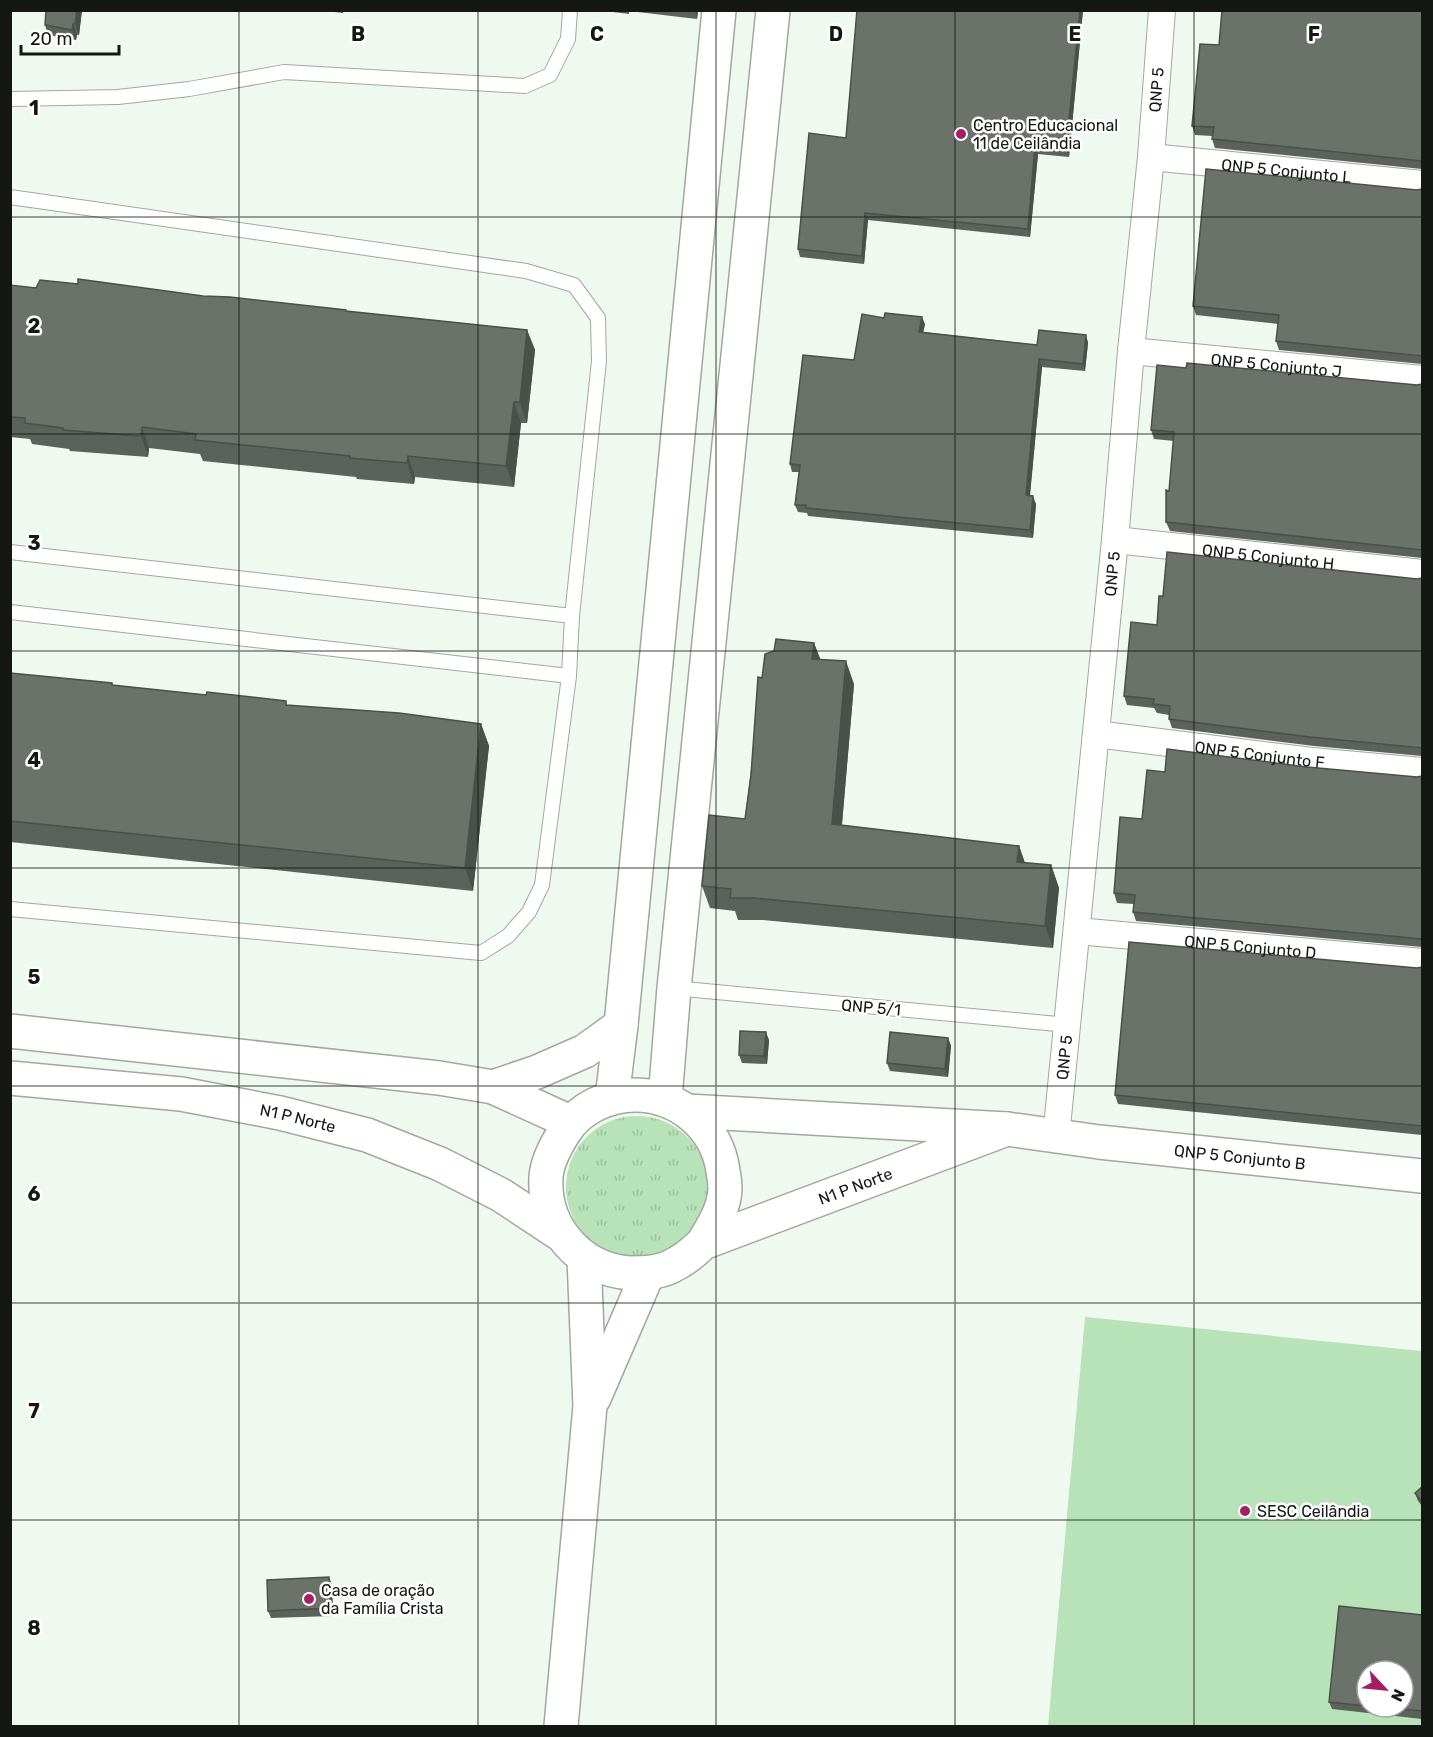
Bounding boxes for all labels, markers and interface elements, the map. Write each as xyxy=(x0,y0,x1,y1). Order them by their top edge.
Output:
scale bar xyxy=(21,18,118,56)
text: B xyxy=(351,22,365,46)
text: C xyxy=(590,22,604,46)
text: D xyxy=(829,22,843,46)
text: E xyxy=(1069,22,1081,46)
text: F xyxy=(1308,22,1320,46)
text: 20 m xyxy=(30,28,72,50)
street label: QNP 5 xyxy=(1145,67,1168,113)
text: 1 xyxy=(29,96,39,120)
place label: Centro Educacional 11 de Ceilândia xyxy=(973,116,1118,153)
marker: Centro Educacional 11 de Ceilândia xyxy=(954,127,968,141)
street label: QNP 5 Conjunto L xyxy=(1220,155,1352,187)
text: 2 xyxy=(28,314,41,338)
street label: QNP 5 Conjunto J xyxy=(1210,350,1343,381)
text: 3 xyxy=(27,531,41,555)
street label: QNP 5 Conjunto H xyxy=(1201,540,1335,574)
street label: QNP 5 xyxy=(1100,550,1124,597)
street label: QNP 5 Conjunto F xyxy=(1194,737,1326,772)
text: 4 xyxy=(27,748,41,772)
street label: QNP 5 Conjunto D xyxy=(1183,932,1317,962)
text: 5 xyxy=(28,965,41,989)
street label: QNP 5/1 xyxy=(840,995,902,1020)
street label: QNP 5 xyxy=(1053,1034,1076,1081)
street label: N1 P Norte xyxy=(258,1100,338,1137)
street label: QNP 5 Conjunto B xyxy=(1173,1141,1306,1174)
street label: N1 P Norte xyxy=(816,1164,895,1209)
text: 6 xyxy=(27,1182,41,1206)
text: 7 xyxy=(28,1399,40,1423)
place label: SESC Ceilândia xyxy=(1257,1502,1369,1521)
marker: SESC Ceilândia xyxy=(1238,1504,1252,1518)
place label: Casa de oração da Família Crista xyxy=(321,1581,444,1618)
marker: Casa de oração da Família Crista xyxy=(302,1592,316,1606)
text: 8 xyxy=(27,1616,41,1640)
north arrow xyxy=(1355,1659,1415,1719)
text: N xyxy=(1387,1686,1409,1705)

